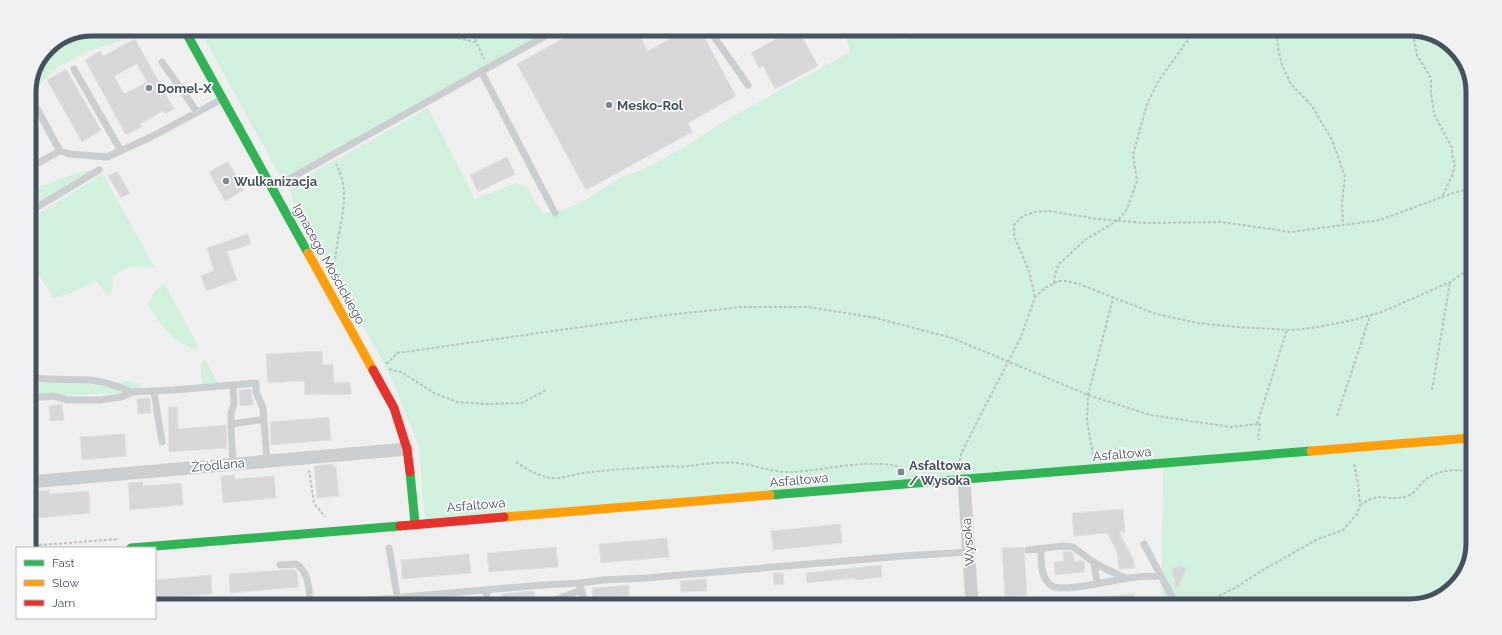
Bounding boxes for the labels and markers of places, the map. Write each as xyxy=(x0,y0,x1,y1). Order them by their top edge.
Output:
place label: Domel-X xyxy=(157,81,212,96)
marker: Domel-X xyxy=(144,83,154,93)
place label: Mesko-Rol xyxy=(617,98,684,113)
marker: Mesko-Rol xyxy=(604,100,614,110)
place label: Wulkanizacja xyxy=(234,174,318,189)
marker: Wulkanizacja xyxy=(221,176,231,186)
place label: Asfaltowa / Wysoka xyxy=(909,458,972,488)
marker: Asfaltowa / Wysoka xyxy=(896,467,906,477)

